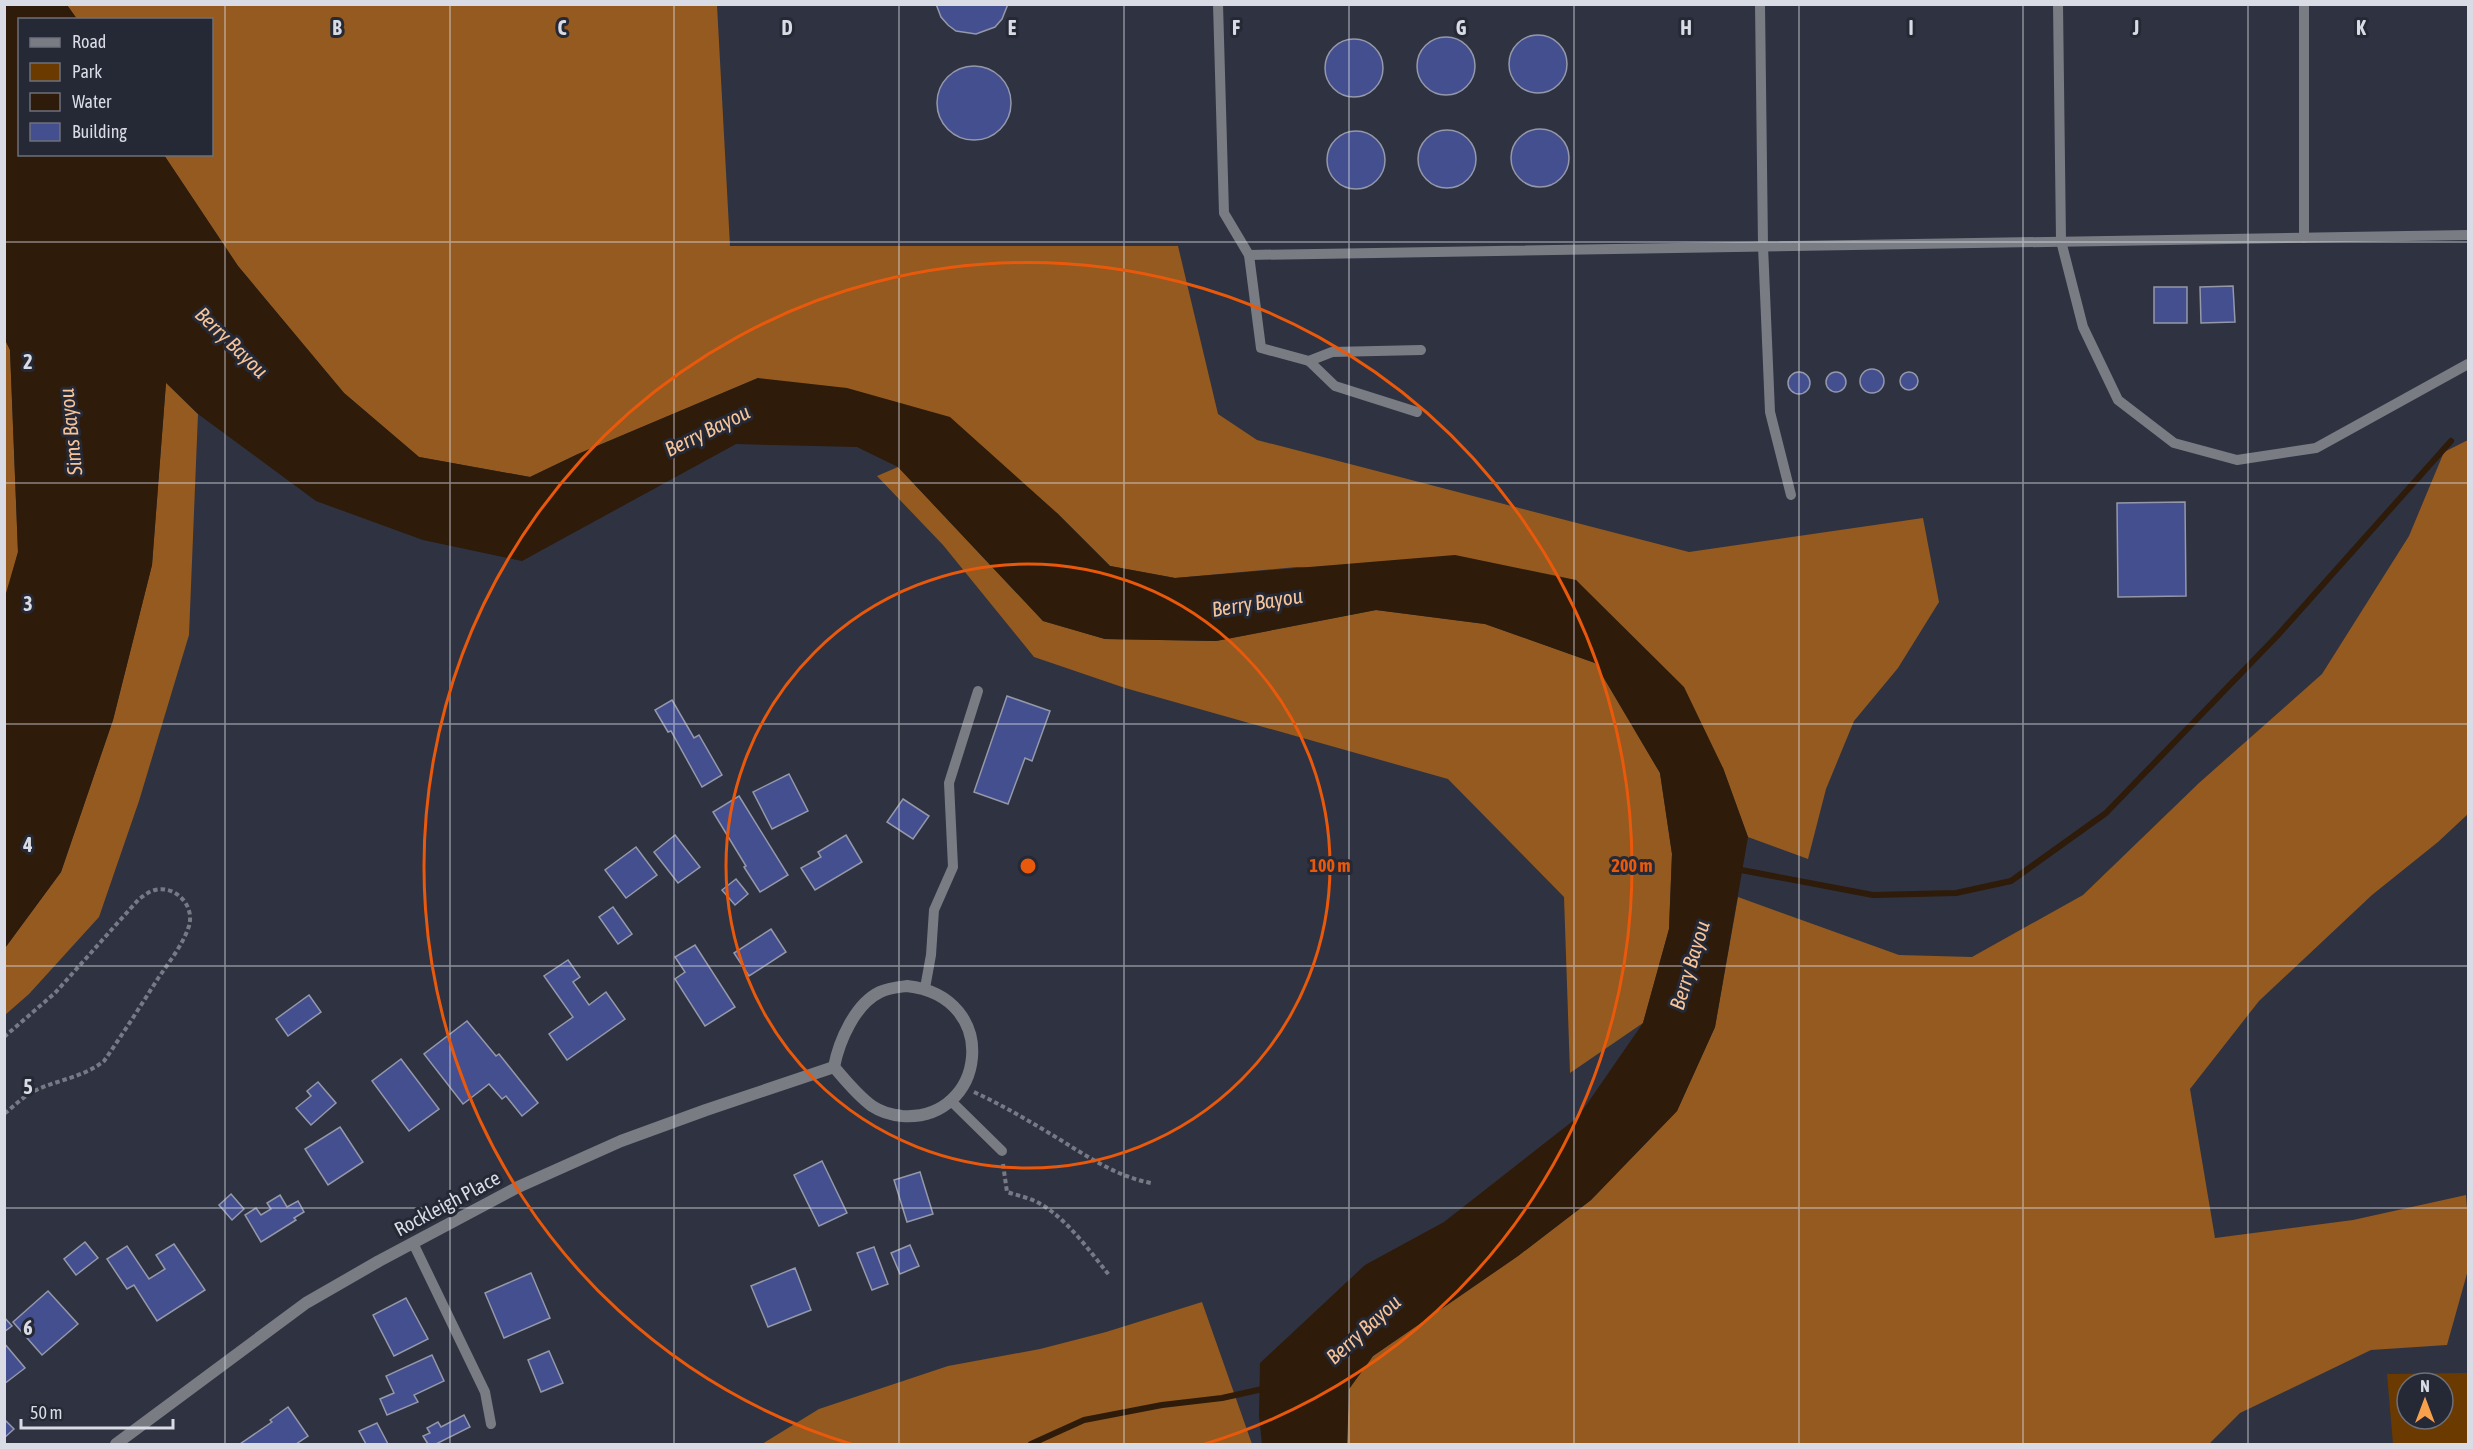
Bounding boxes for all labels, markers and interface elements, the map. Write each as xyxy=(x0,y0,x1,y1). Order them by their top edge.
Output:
text: B xyxy=(332,16,342,39)
text: C xyxy=(558,16,567,39)
text: D xyxy=(781,16,793,39)
text: E xyxy=(1008,16,1017,39)
text: F xyxy=(1232,16,1240,39)
text: G xyxy=(1456,16,1467,39)
text: H xyxy=(1680,16,1692,39)
text: I xyxy=(1908,16,1914,39)
text: J xyxy=(2132,16,2139,39)
text: K xyxy=(2356,16,2366,39)
legend xyxy=(18,18,213,156)
text: Road xyxy=(72,31,106,52)
text: Park xyxy=(72,61,102,82)
text: Water xyxy=(72,91,112,112)
text: Building xyxy=(72,121,127,142)
water label: Berry Bayou xyxy=(191,302,273,382)
text: 2 xyxy=(23,350,33,373)
water label: Sims Bayou xyxy=(54,387,87,478)
water label: Berry Bayou xyxy=(661,399,753,461)
water label: Berry Bayou xyxy=(1210,583,1304,621)
text: 3 xyxy=(23,592,33,615)
text: 4 xyxy=(22,833,33,856)
text: 100 m xyxy=(1310,855,1350,876)
text: 200 m xyxy=(1612,855,1652,876)
centre of rings xyxy=(1018,856,1038,876)
water label: Berry Bayou xyxy=(1664,918,1714,1012)
text: 5 xyxy=(23,1075,33,1098)
street label: Rockleigh Place xyxy=(390,1166,504,1240)
water label: Berry Bayou xyxy=(1321,1289,1405,1369)
text: 6 xyxy=(23,1316,33,1339)
north arrow xyxy=(2395,1371,2455,1431)
text: N xyxy=(2420,1377,2430,1395)
scale bar xyxy=(21,1392,172,1430)
text: 50 m xyxy=(30,1402,62,1423)

